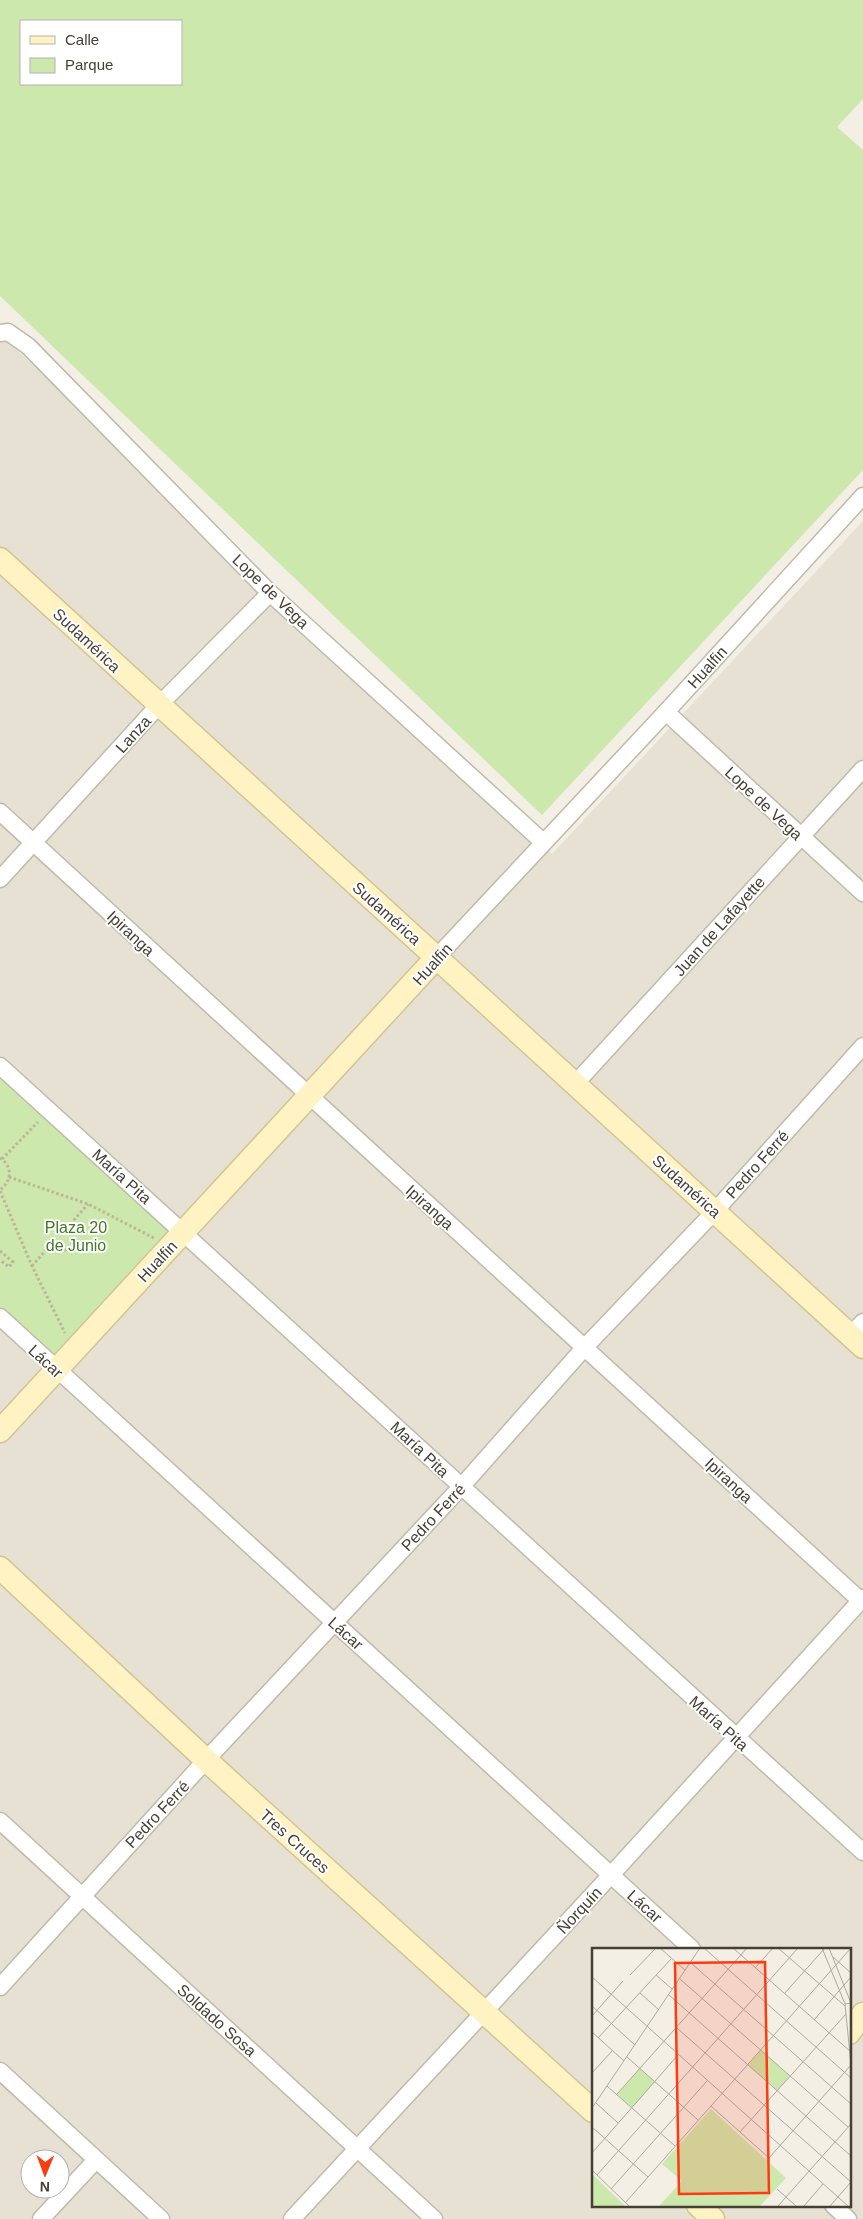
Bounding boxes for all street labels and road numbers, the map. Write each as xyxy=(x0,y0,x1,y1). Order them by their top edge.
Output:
street label: Lope de Vega xyxy=(229,551,312,632)
street label: Sudamérica xyxy=(50,605,124,676)
street label: Hualfin xyxy=(684,643,730,692)
street label: Lanza xyxy=(112,712,154,756)
street label: Lope de Vega xyxy=(722,763,806,843)
street label: Juan de Lafayette xyxy=(670,873,768,979)
street label: Sudamérica xyxy=(349,878,424,948)
street label: Ipiranga xyxy=(104,907,158,959)
street label: Hualfin xyxy=(409,940,455,989)
street label: Pedro Ferré xyxy=(722,1127,792,1202)
street label: María Pita xyxy=(89,1146,155,1207)
street label: Sudamérica xyxy=(649,1151,724,1221)
street label: Ipiranga xyxy=(402,1182,457,1233)
street label: Hualfin xyxy=(134,1237,181,1285)
street label: Lácar xyxy=(25,1341,67,1382)
street label: María Pita xyxy=(387,1418,452,1481)
street label: Ipiranga xyxy=(702,1454,756,1506)
street label: Pedro Ferré xyxy=(398,1480,469,1554)
street label: Lácar xyxy=(325,1614,367,1654)
street label: María Pita xyxy=(686,1693,752,1754)
street label: Pedro Ferré xyxy=(122,1777,193,1851)
street label: Tres Cruces xyxy=(257,1806,333,1877)
street label: Ñorquín xyxy=(552,1882,605,1937)
street label: Lácar xyxy=(624,1887,666,1927)
street label: Soldado Sosa xyxy=(174,1981,259,2060)

